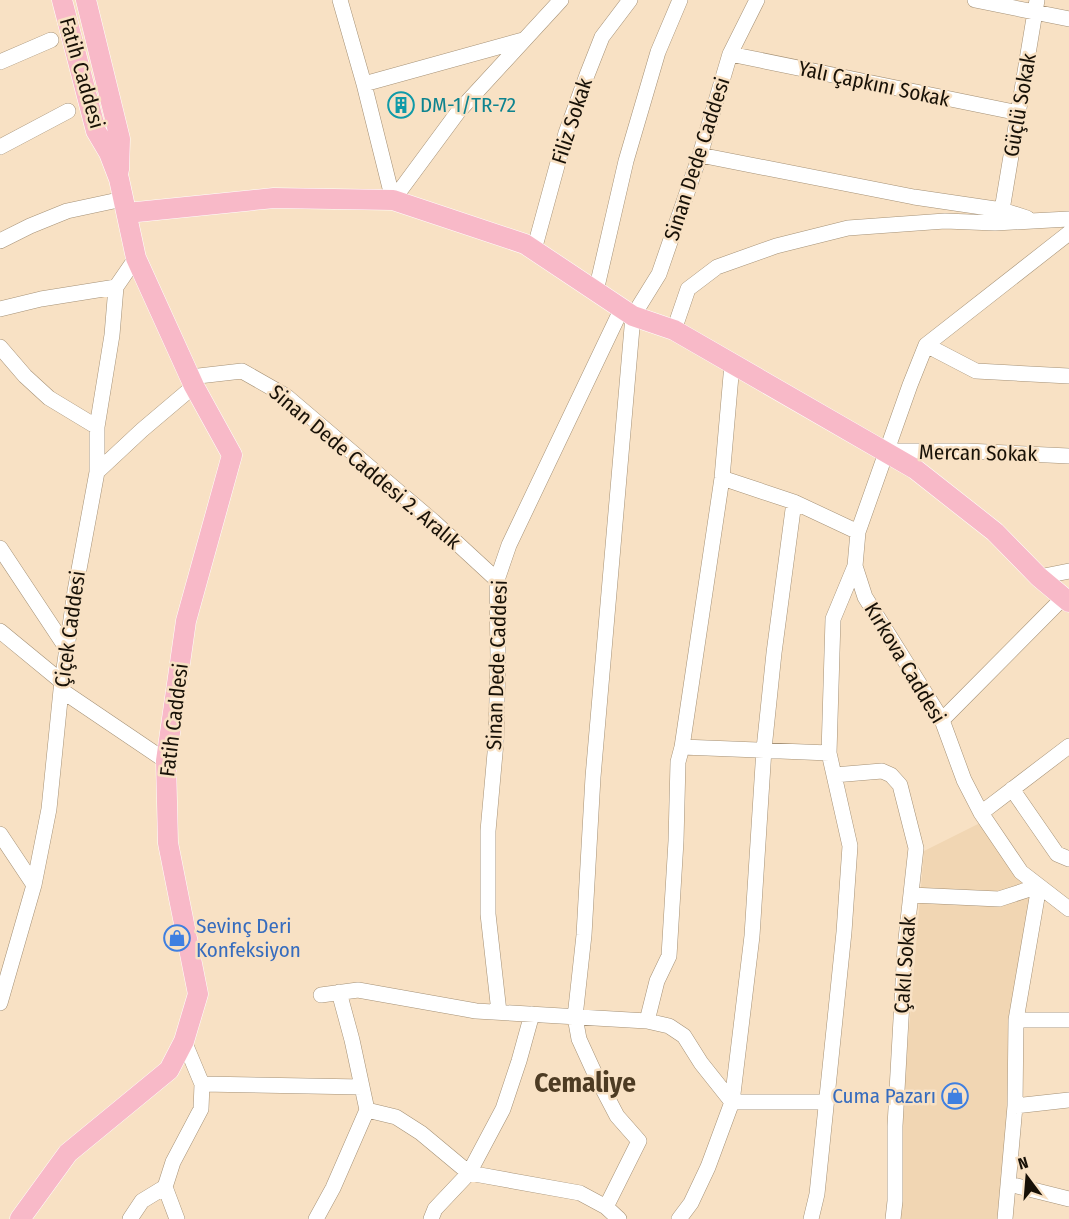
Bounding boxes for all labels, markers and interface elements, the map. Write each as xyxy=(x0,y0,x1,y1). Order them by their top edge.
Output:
street label: Fatih Caddesi xyxy=(54,14,110,132)
street label: Güçlü Sokak xyxy=(998,51,1042,159)
street label: Yalı Çapkını Sokak xyxy=(796,55,952,113)
street label: Sinan Dede Caddesi xyxy=(658,74,736,244)
street label: Filiz Sokak xyxy=(546,75,598,167)
building icon: DM-1/TR-72 xyxy=(386,90,416,120)
place label: DM-1/TR-72 xyxy=(420,92,516,118)
street label: Sinan Dede Caddesi 2. Aralık xyxy=(264,379,466,555)
street label: Mercan Sokak xyxy=(919,439,1037,467)
street label: Çiçek Caddesi xyxy=(49,569,91,689)
street label: Sinan Dede Caddesi xyxy=(481,580,513,750)
street label: Kırkova Caddesi xyxy=(859,598,951,728)
street label: Fatih Caddesi xyxy=(154,662,194,778)
place label: Sevinç Deri Konfeksiyon xyxy=(196,913,301,963)
street label: Çakıl Sokak xyxy=(889,915,921,1014)
shop icon: Sevinç Deri Konfeksiyon xyxy=(162,923,192,953)
district label: Cemaliye xyxy=(534,1067,636,1099)
shop icon: Cuma Pazarı xyxy=(940,1081,970,1111)
place label: Cuma Pazarı xyxy=(832,1083,936,1109)
north arrow xyxy=(997,1147,1057,1207)
text: N xyxy=(1016,1153,1030,1174)

